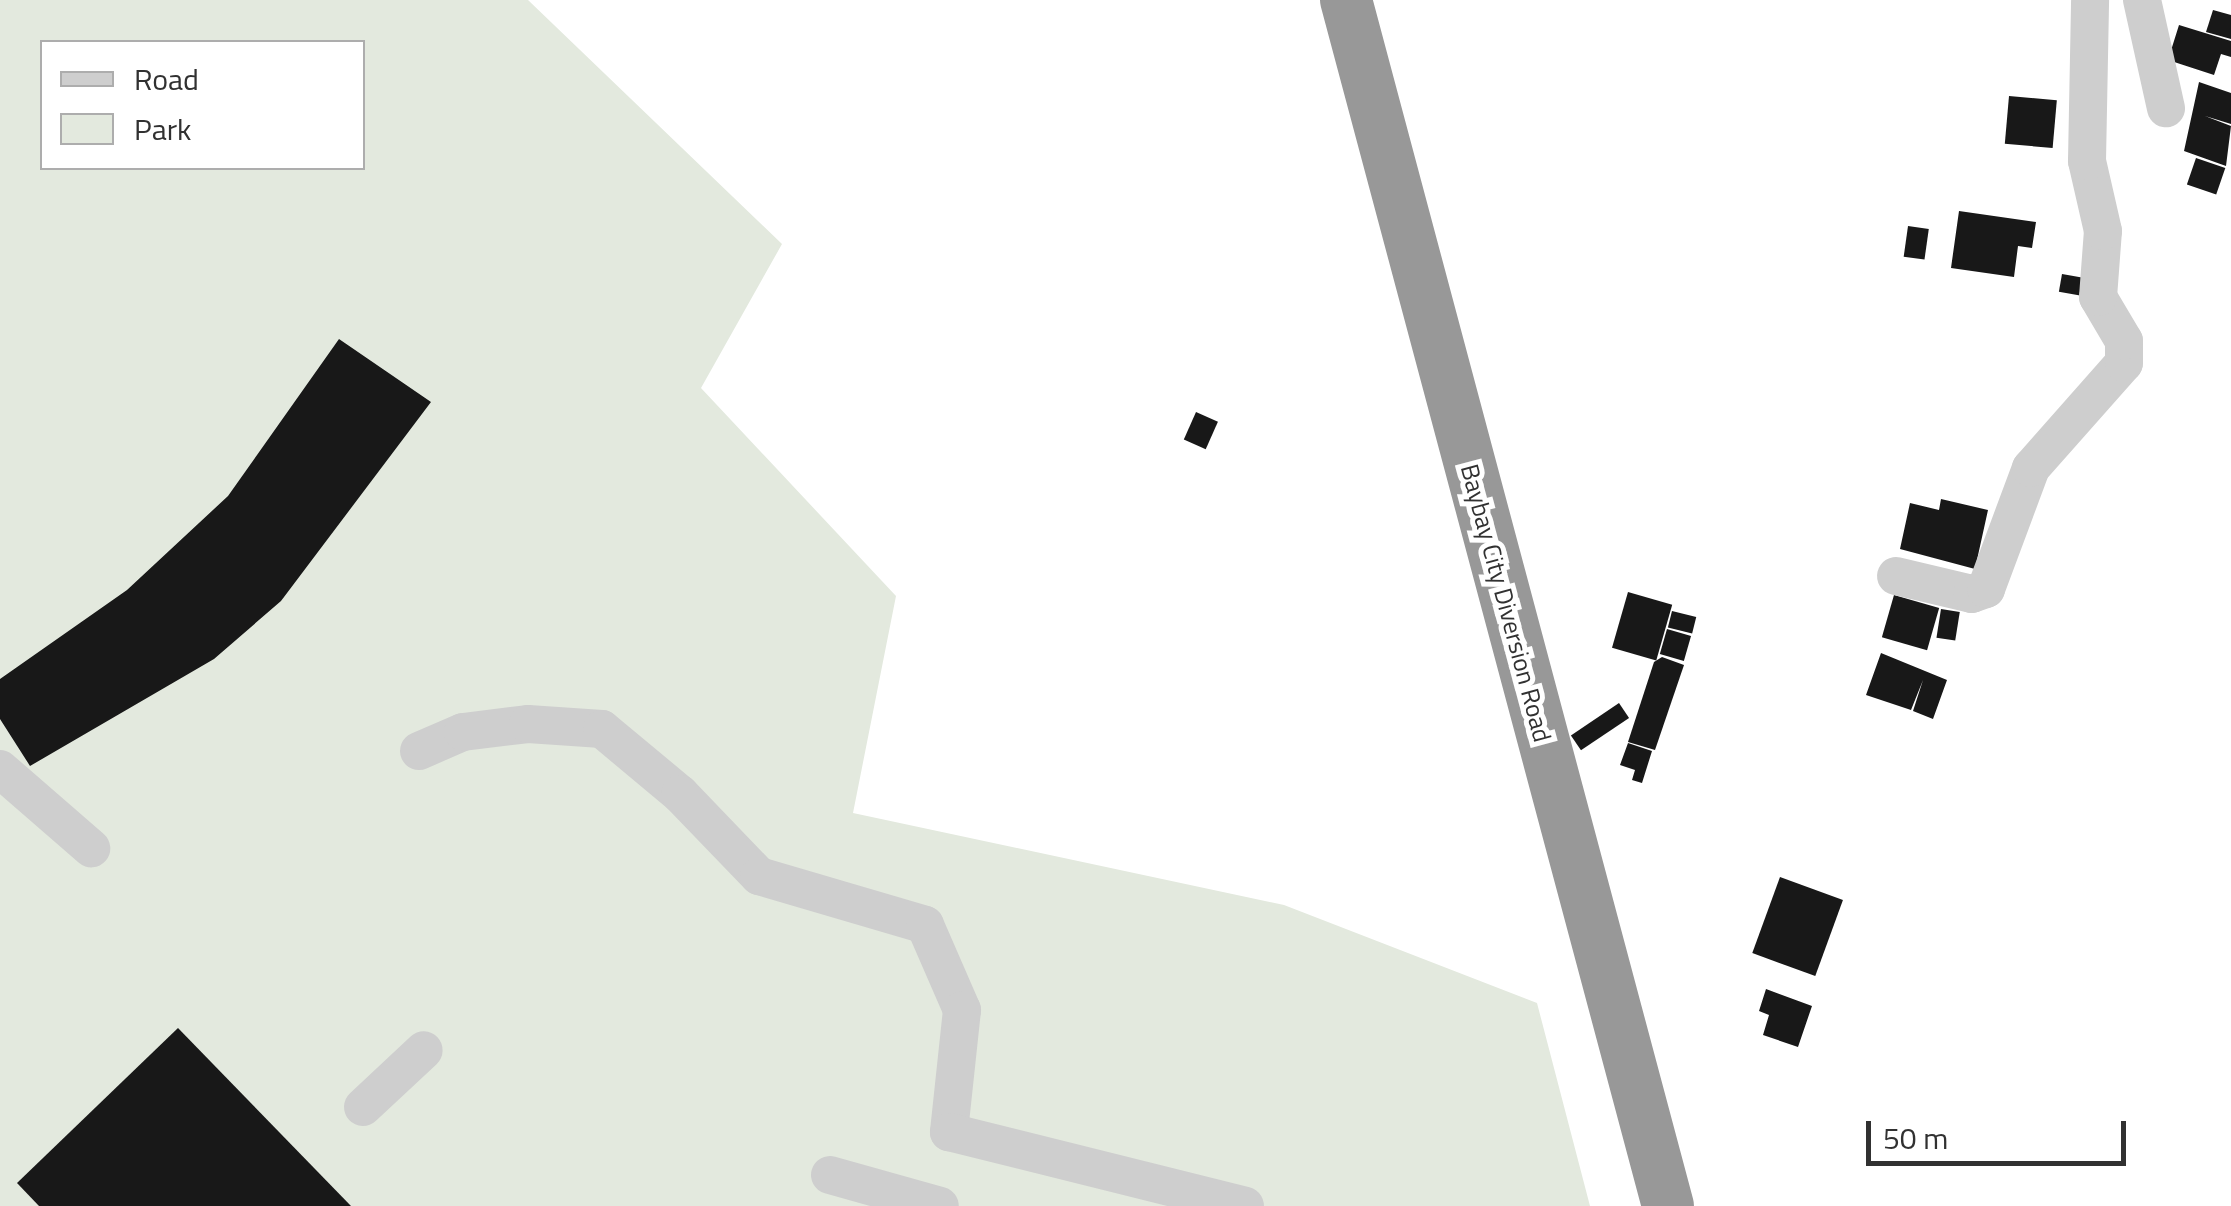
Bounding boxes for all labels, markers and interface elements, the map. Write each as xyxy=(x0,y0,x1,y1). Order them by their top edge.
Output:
legend xyxy=(40,40,365,170)
text: Road xyxy=(134,56,199,102)
text: Park xyxy=(134,106,191,152)
street label: Baybay City Diversion Road xyxy=(1454,461,1558,745)
scale bar xyxy=(1871,1101,2131,1163)
text: 50 m xyxy=(1883,1115,1948,1161)

